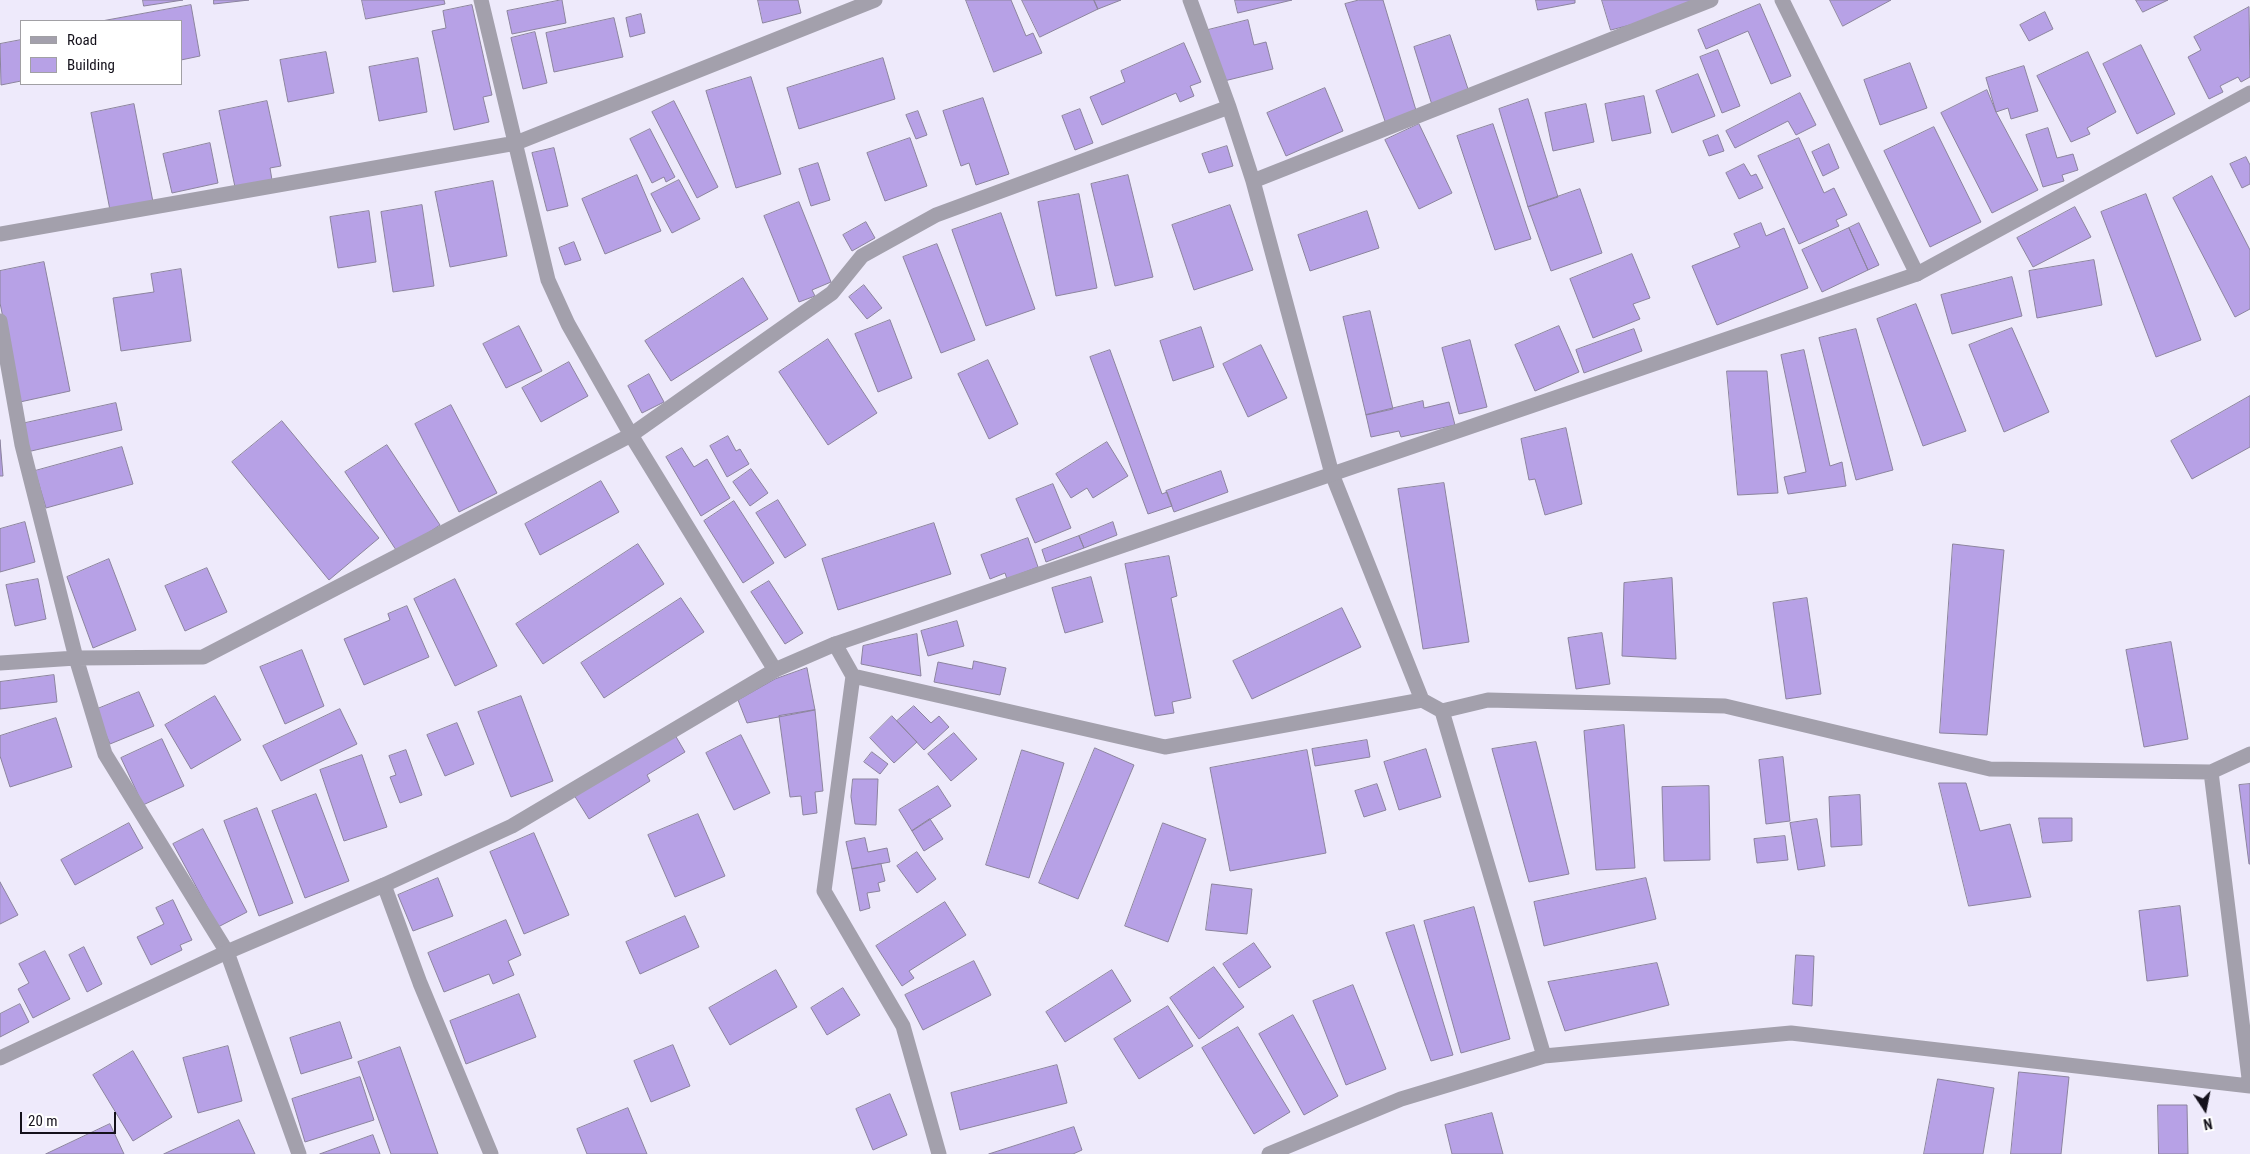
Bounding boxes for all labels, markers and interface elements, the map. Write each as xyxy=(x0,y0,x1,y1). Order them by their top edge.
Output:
legend xyxy=(20,20,182,85)
text: Road xyxy=(67,31,97,49)
text: Building xyxy=(67,56,115,74)
north arrow xyxy=(2180,1084,2230,1134)
scale bar xyxy=(22,1102,119,1134)
text: 20 m xyxy=(28,1112,58,1130)
text: N xyxy=(2202,1115,2214,1132)

